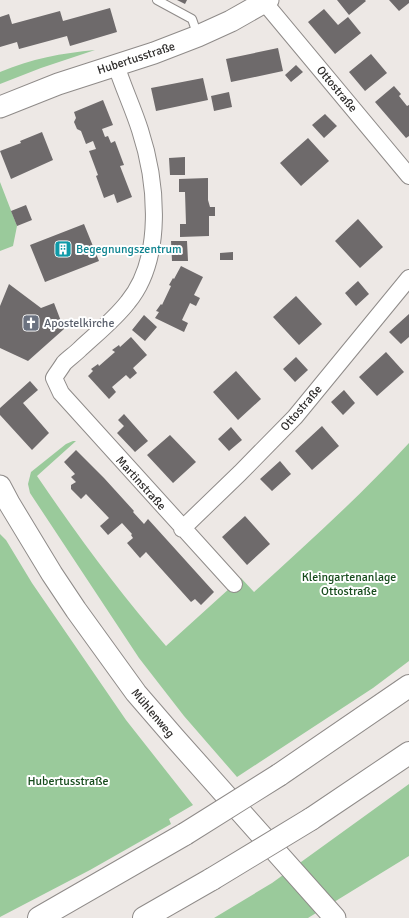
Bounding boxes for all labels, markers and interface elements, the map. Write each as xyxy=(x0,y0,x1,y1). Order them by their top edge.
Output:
street label: Hubertusstraße xyxy=(95,39,177,78)
street label: Ottostraße xyxy=(313,63,360,116)
building icon: Begegnungszentrum xyxy=(53,239,73,259)
place label: Begegnungszentrum xyxy=(76,242,182,257)
church icon: Apostelkirche xyxy=(21,313,41,333)
place label: Apostelkirche xyxy=(44,316,114,331)
street label: Ottostraße xyxy=(277,382,325,434)
street label: Martinstraße xyxy=(112,453,169,514)
park label: Kleingartenanlage Ottostraße xyxy=(302,570,396,599)
street label: Mühlenweg xyxy=(128,686,177,741)
park label: Hubertusstraße xyxy=(27,774,109,789)

